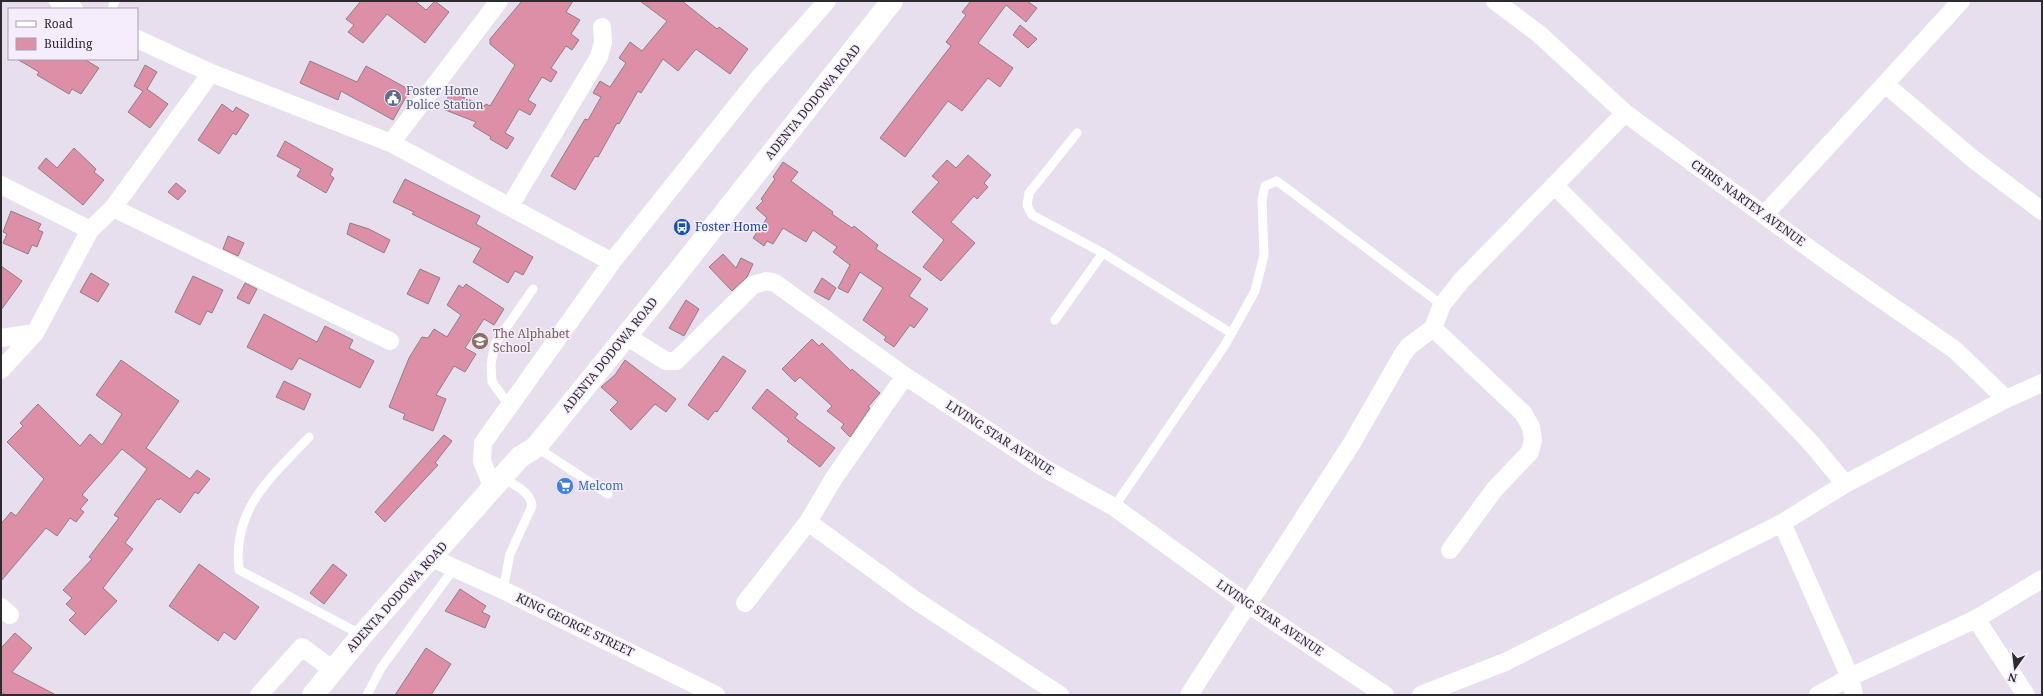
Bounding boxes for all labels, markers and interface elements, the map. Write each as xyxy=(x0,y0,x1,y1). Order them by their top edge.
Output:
legend xyxy=(8,8,138,60)
text: Road xyxy=(44,15,74,32)
text: Building xyxy=(44,35,93,52)
street label: ADENTA DODOWA ROAD xyxy=(761,40,865,163)
place label: Foster Home Police Station xyxy=(406,82,484,113)
public building icon: Foster Home Police Station xyxy=(383,88,403,108)
street label: CHRIS NARTEY AVENUE xyxy=(1688,155,1809,250)
bus stop icon: Foster Home xyxy=(672,217,692,237)
place label: Foster Home xyxy=(695,218,768,235)
street label: ADENTA DODOWA ROAD xyxy=(558,293,662,416)
place label: The Alphabet School xyxy=(493,325,569,356)
school or university icon: The Alphabet School xyxy=(470,331,490,351)
street label: LIVING STAR AVENUE xyxy=(943,396,1058,479)
supermarket icon: Melcom xyxy=(555,476,575,496)
place label: Melcom xyxy=(578,477,624,494)
street label: ADENTA DODOWA ROAD xyxy=(342,537,451,656)
street label: LIVING STAR AVENUE xyxy=(1213,575,1327,660)
street label: KING GEORGE STREET xyxy=(513,589,638,661)
north arrow xyxy=(1995,648,2035,688)
text: N xyxy=(2006,670,2018,687)

